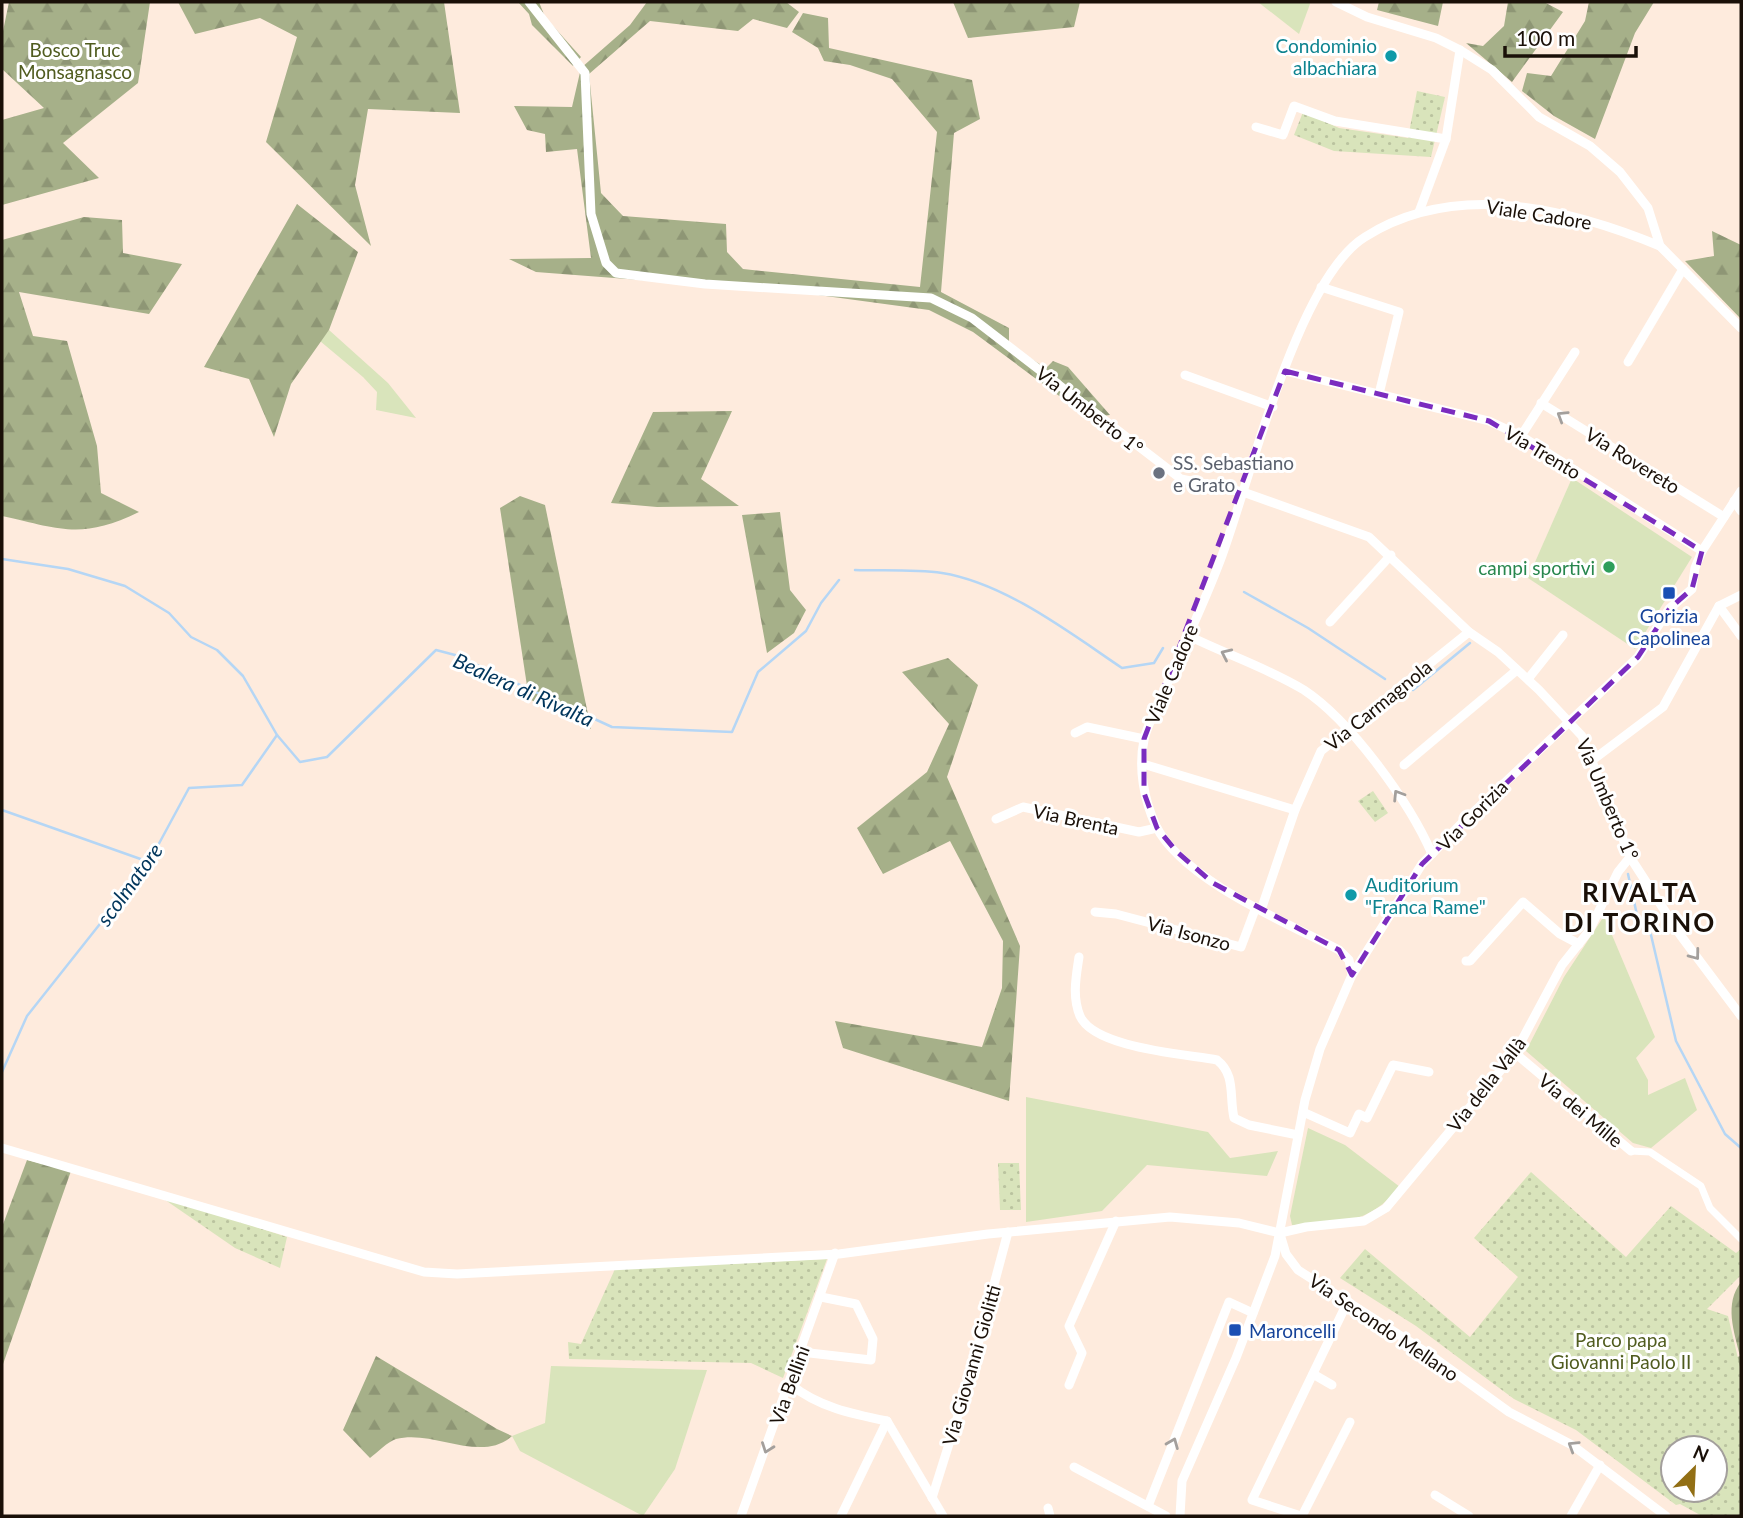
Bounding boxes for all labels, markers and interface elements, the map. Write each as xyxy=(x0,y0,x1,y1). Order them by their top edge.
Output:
scale bar xyxy=(1505,14,1636,58)
text: 100 m xyxy=(1516,25,1575,50)
place label: Condominio albachiara xyxy=(1276,34,1377,79)
park label: Bosco Truc Monsagnasco xyxy=(18,38,132,83)
marker: Condominio albachiara xyxy=(1383,48,1399,64)
street label: Viale Cadore xyxy=(1485,194,1593,234)
street label: Via Umberto 1° xyxy=(1032,361,1148,459)
one-way arrow xyxy=(1557,412,1570,424)
street label: Via Trento xyxy=(1501,420,1585,484)
street label: Via Rovereto xyxy=(1581,422,1685,498)
place label: SS. Sebastiano e Grato xyxy=(1173,451,1294,496)
marker: SS. Sebastiano e Grato xyxy=(1151,465,1167,481)
place label: campi sportivi xyxy=(1478,556,1595,579)
marker: campi sportivi xyxy=(1601,559,1617,575)
marker: Gorizia Capolinea xyxy=(1661,585,1677,601)
place label: Gorizia Capolinea xyxy=(1628,604,1710,649)
street label: Viale Cadore xyxy=(1140,621,1202,727)
water label: Bealera di Rivalta xyxy=(450,647,598,731)
one-way arrow xyxy=(1221,648,1233,662)
street label: Via Carmagnola xyxy=(1320,655,1436,755)
street label: Via Umberto 1° xyxy=(1572,735,1644,863)
street label: Via Gorizia xyxy=(1432,775,1512,855)
one-way arrow xyxy=(1393,790,1406,803)
street label: Via Brenta xyxy=(1031,799,1121,839)
water label: scolmatore xyxy=(90,838,167,931)
place label: Auditorium "Franca Rame" xyxy=(1365,873,1486,918)
district label: RIVALTA DI TORINO xyxy=(1564,876,1716,938)
marker: Auditorium "Franca Rame" xyxy=(1343,887,1359,903)
street label: Via Isonzo xyxy=(1145,911,1233,955)
one-way arrow xyxy=(1686,947,1699,959)
street label: Via della Vallà xyxy=(1442,1032,1530,1136)
street label: Via dei Mille xyxy=(1534,1068,1628,1152)
street label: Via Secondo Mellano xyxy=(1305,1268,1463,1386)
street label: Via Giovanni Giolitti xyxy=(937,1282,1005,1448)
place label: Maroncelli xyxy=(1249,1319,1336,1342)
marker: Maroncelli xyxy=(1227,1322,1243,1338)
park label: Parco papa Giovanni Paolo II xyxy=(1551,1328,1691,1373)
street label: Via Bellini xyxy=(764,1342,814,1428)
north arrow xyxy=(1659,1434,1729,1504)
one-way arrow xyxy=(1165,1437,1179,1450)
text: N xyxy=(1690,1440,1712,1466)
one-way arrow xyxy=(761,1442,775,1454)
one-way arrow xyxy=(1567,1442,1580,1455)

